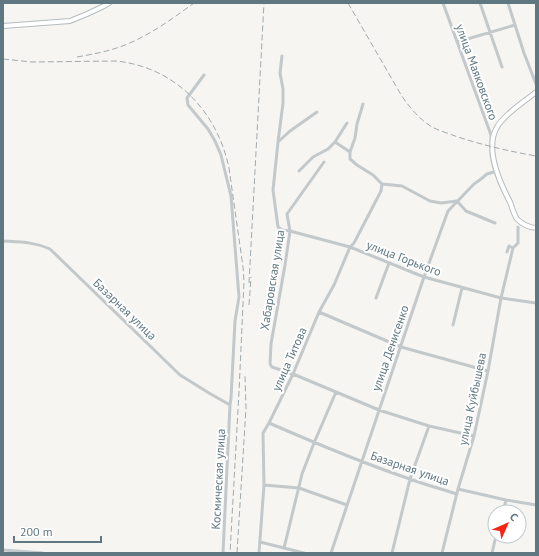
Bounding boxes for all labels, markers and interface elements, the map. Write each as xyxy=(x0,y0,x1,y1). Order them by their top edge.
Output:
street label: улица Маяковского xyxy=(453,22,501,122)
street label: Хабаровская улица xyxy=(257,229,287,331)
street label: улица Горького xyxy=(364,237,444,279)
street label: Базарная улица xyxy=(90,275,160,343)
street label: улица Денисенко xyxy=(368,303,412,393)
street label: улица Титова xyxy=(268,325,310,393)
street label: улица Куйбышева xyxy=(455,351,489,447)
street label: Космическая улица xyxy=(208,428,228,530)
street label: Базарная улица xyxy=(369,448,451,488)
north arrow xyxy=(487,504,527,544)
text: С xyxy=(507,510,521,524)
scale bar xyxy=(14,518,101,544)
text: 200 m xyxy=(20,524,53,539)

